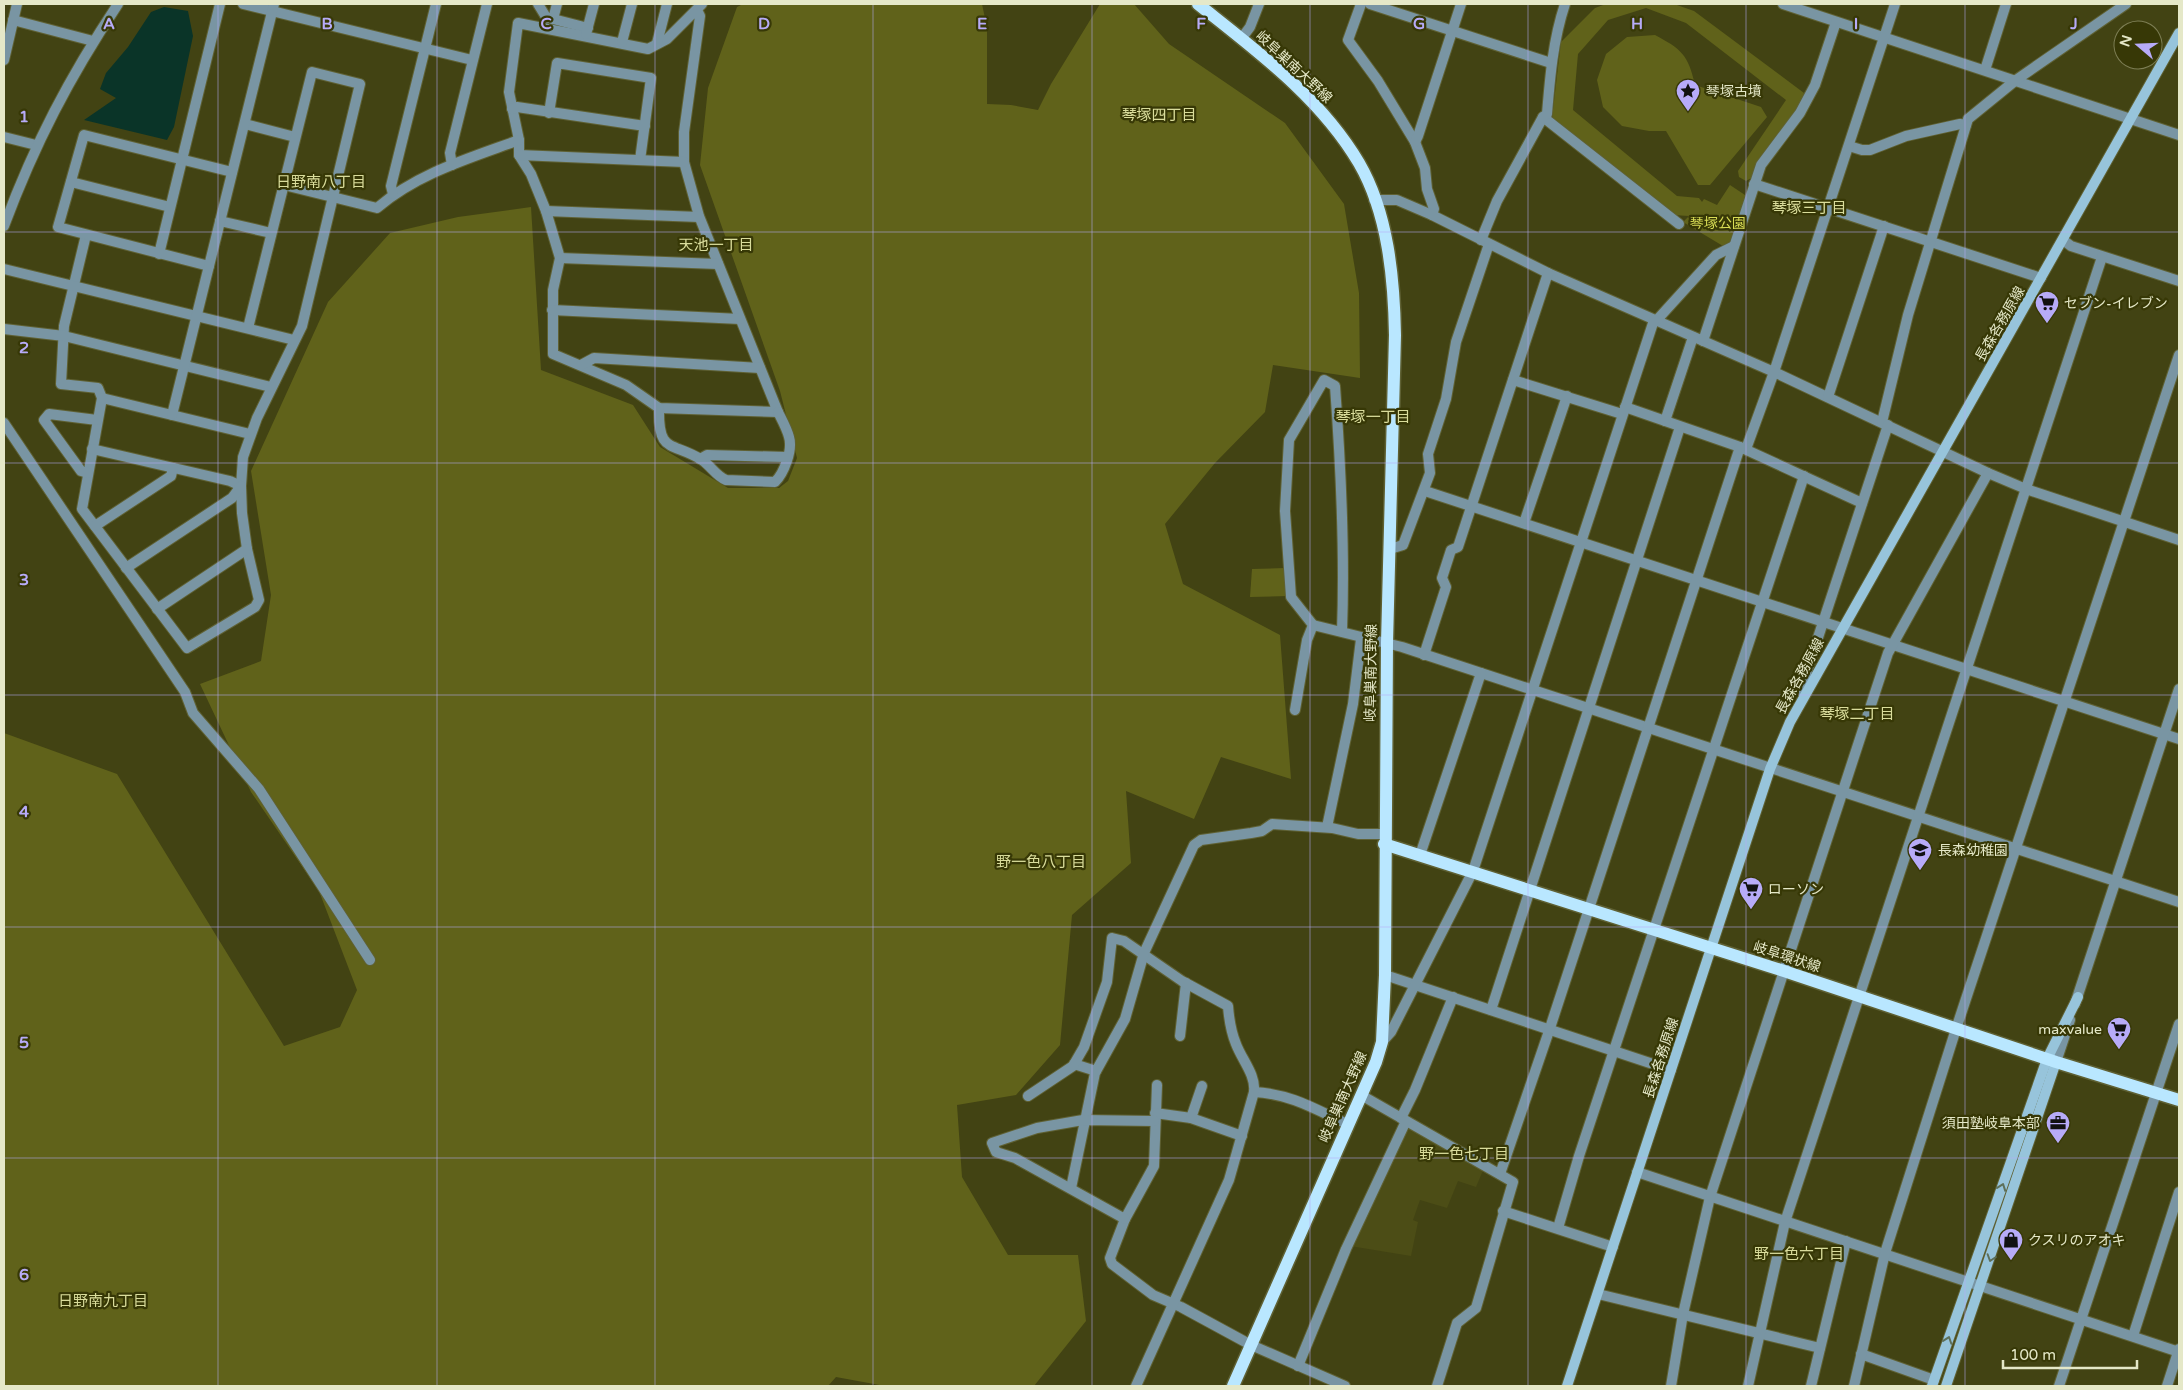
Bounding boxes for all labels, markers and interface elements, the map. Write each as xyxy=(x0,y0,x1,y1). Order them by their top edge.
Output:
text: A xyxy=(103,14,115,34)
text: B xyxy=(321,14,333,34)
text: C xyxy=(540,14,552,34)
text: D xyxy=(758,14,770,34)
text: E xyxy=(977,14,987,34)
text: F xyxy=(1196,14,1206,34)
text: G xyxy=(1413,14,1425,34)
text: H xyxy=(1631,14,1643,34)
text: I xyxy=(1854,14,1858,34)
text: J xyxy=(2069,14,2078,34)
north arrow xyxy=(2113,20,2163,70)
street label: 岐阜巣南大野線 xyxy=(1252,27,1336,107)
text: N xyxy=(2116,33,2136,49)
place icon: 琴塚古墳 xyxy=(1675,78,1701,112)
place label: 琴塚古墳 xyxy=(1706,83,1762,100)
district label: 琴塚四丁目 xyxy=(1121,106,1197,124)
text: 1 xyxy=(19,107,29,127)
district label: 日野南八丁目 xyxy=(276,173,366,191)
district label: 琴塚三丁目 xyxy=(1771,199,1847,217)
park label: 琴塚公園 xyxy=(1690,215,1746,232)
district label: 天池一丁目 xyxy=(678,236,754,254)
street label: 長森各務原線 xyxy=(1972,283,2028,365)
supermarket icon: セブン-イレブン xyxy=(2034,290,2060,324)
place label: セブン-イレブン xyxy=(2064,295,2168,312)
text: 2 xyxy=(19,338,29,358)
district label: 琴塚一丁目 xyxy=(1335,408,1411,426)
text: 3 xyxy=(19,570,29,590)
street label: 岐阜巣南大野線 xyxy=(1362,624,1380,722)
street label: 長森各務原線 xyxy=(1772,635,1828,717)
district label: 琴塚二丁目 xyxy=(1819,705,1895,723)
text: 4 xyxy=(19,802,29,822)
school or university icon: 長森幼稚園 xyxy=(1907,837,1933,871)
place label: 長森幼稚園 xyxy=(1938,842,2008,859)
district label: 野一色八丁目 xyxy=(996,853,1086,871)
supermarket icon: ローソン xyxy=(1738,876,1764,910)
place label: ローソン xyxy=(1768,881,1824,898)
street label: 岐阜環状線 xyxy=(1751,938,1823,976)
street label: 長森各務原線 xyxy=(1640,1015,1682,1101)
supermarket icon: maxvalue xyxy=(2106,1016,2132,1050)
place label: maxvalue xyxy=(2038,1021,2102,1038)
text: 5 xyxy=(19,1033,29,1053)
street label: 岐阜巣南大野線 xyxy=(1315,1049,1371,1145)
office icon: 須田塾岐阜本部 xyxy=(2045,1110,2071,1144)
place label: 須田塾岐阜本部 xyxy=(1942,1115,2040,1132)
district label: 野一色七丁目 xyxy=(1419,1145,1509,1163)
one-way arrow xyxy=(1996,1183,2006,1192)
shop icon: クスリのアオキ xyxy=(1998,1227,2024,1261)
place label: クスリのアオキ xyxy=(2028,1232,2126,1249)
district label: 野一色六丁目 xyxy=(1754,1245,1844,1263)
one-way arrow xyxy=(1986,1253,1996,1261)
text: 6 xyxy=(19,1265,29,1285)
district label: 日野南九丁目 xyxy=(58,1292,148,1310)
one-way arrow xyxy=(1942,1336,1952,1345)
scale bar xyxy=(2003,1338,2137,1370)
text: 100 m xyxy=(2010,1346,2056,1364)

